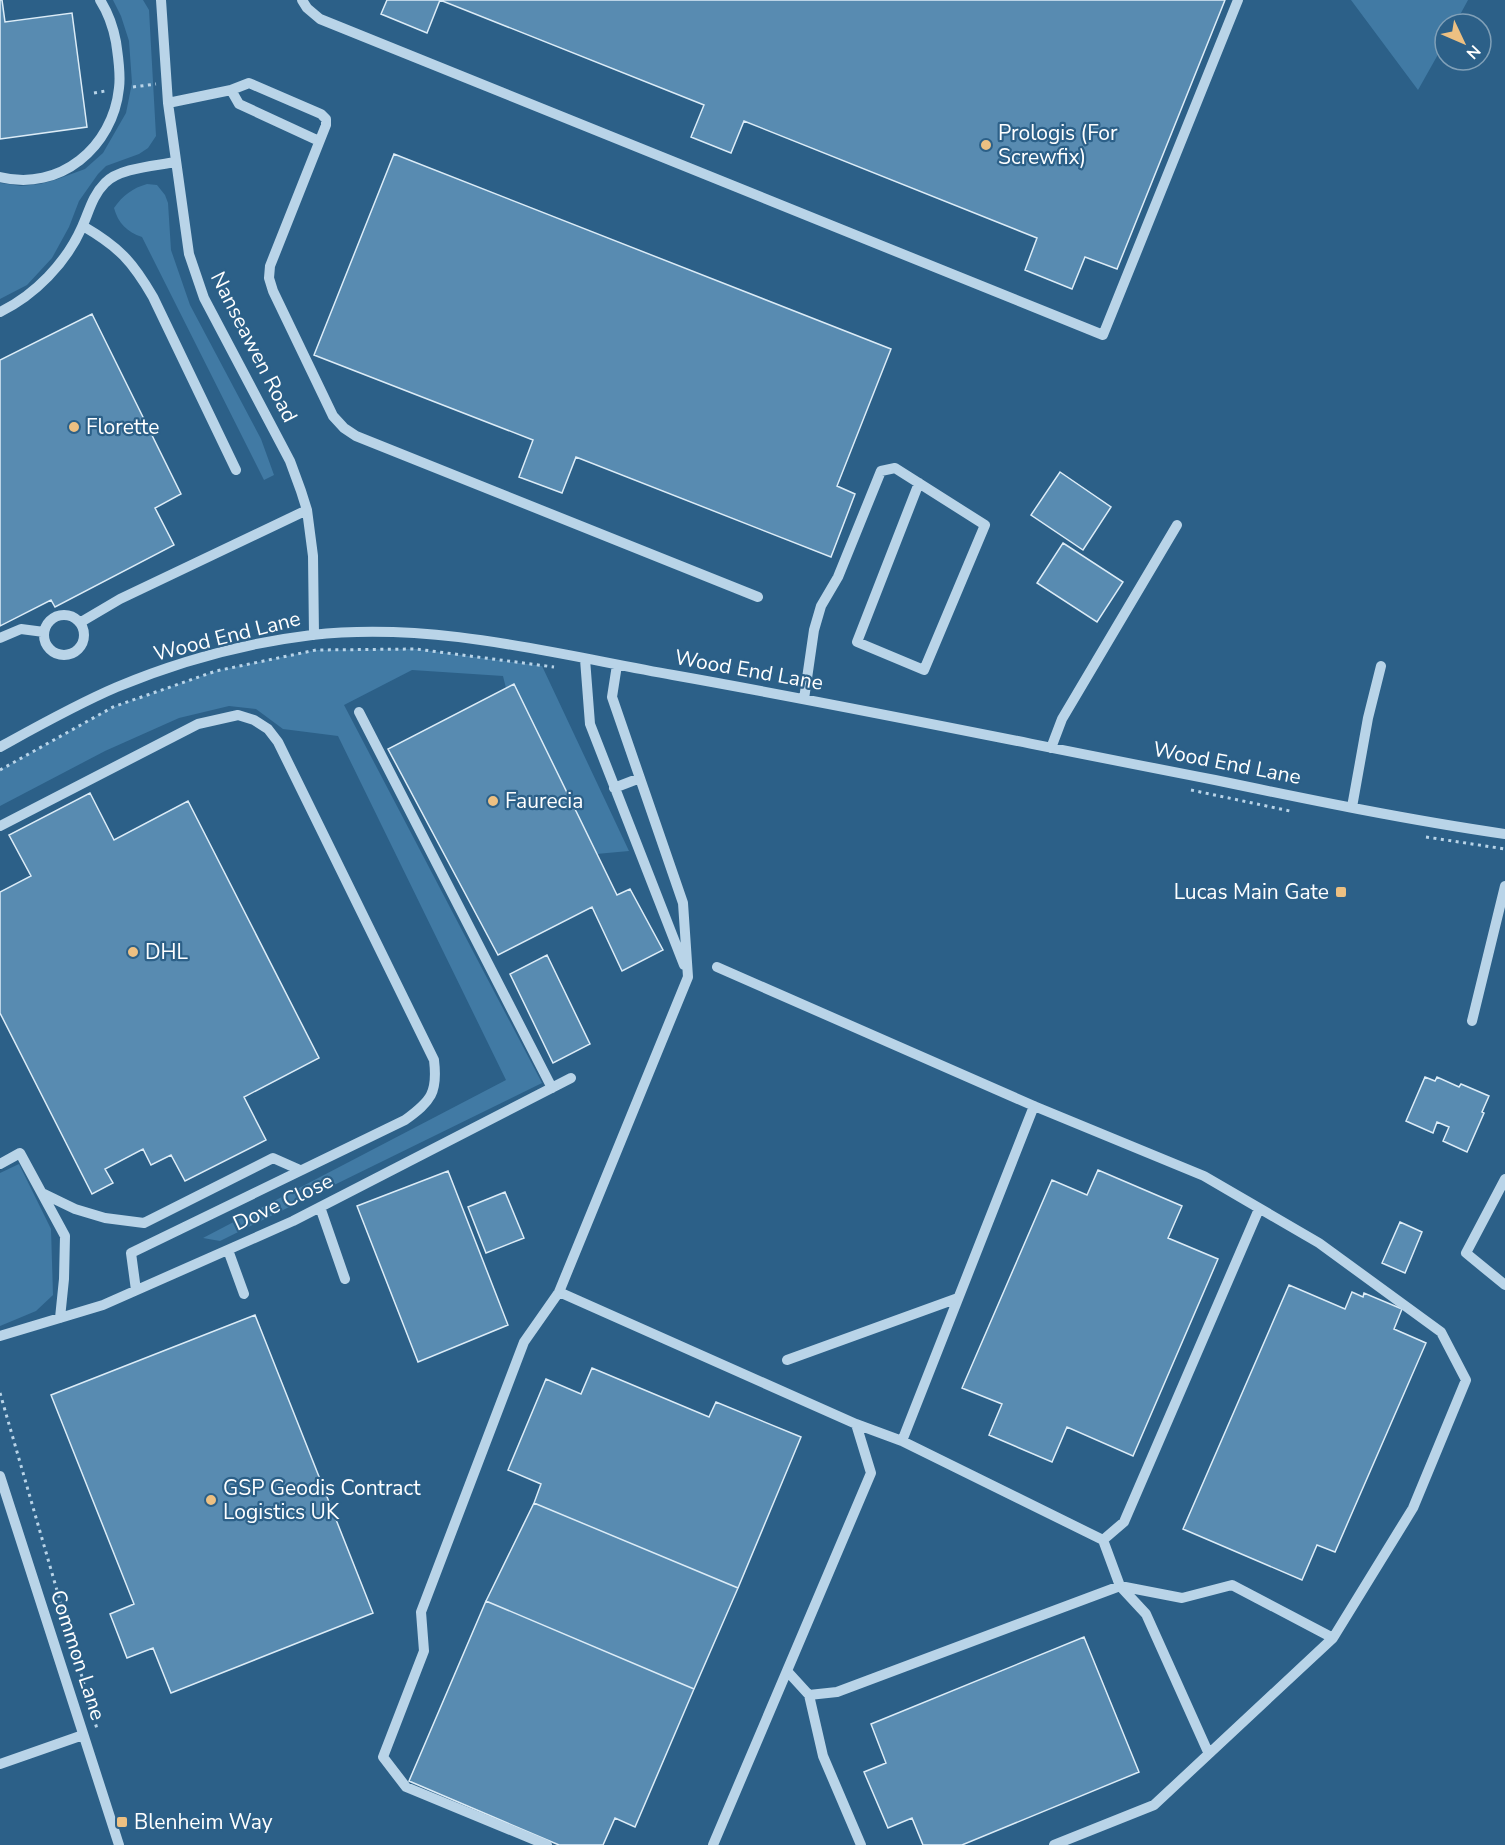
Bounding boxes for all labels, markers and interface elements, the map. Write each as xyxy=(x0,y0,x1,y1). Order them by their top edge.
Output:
north arrow xyxy=(1433,12,1493,72)
text: N xyxy=(1461,40,1485,64)
place label: Prologis (For Screwfix) xyxy=(998,119,1118,171)
marker: Prologis (For Screwfix) xyxy=(979,138,993,152)
street label: Nanseawen Road xyxy=(204,267,304,427)
place label: Florette xyxy=(86,413,159,441)
marker: Florette xyxy=(67,420,81,434)
street label: Wood End Lane xyxy=(151,604,303,668)
street label: Wood End Lane xyxy=(673,643,825,697)
street label: Wood End Lane xyxy=(1151,735,1303,791)
place label: Faurecia xyxy=(505,787,583,815)
marker: Faurecia xyxy=(486,794,500,808)
place label: Lucas Main Gate xyxy=(1174,878,1329,906)
marker: Lucas Main Gate xyxy=(1334,885,1348,899)
place label: DHL xyxy=(145,938,189,966)
marker: DHL xyxy=(126,945,140,959)
street label: Dove Close xyxy=(228,1167,338,1237)
place label: GSP Geodis Contract Logistics UK xyxy=(223,1474,421,1526)
marker: GSP Geodis Contract Logistics UK xyxy=(204,1493,218,1507)
street label: Common Lane xyxy=(44,1586,112,1724)
place label: Blenheim Way xyxy=(134,1808,273,1836)
marker: Blenheim Way xyxy=(115,1815,129,1829)

